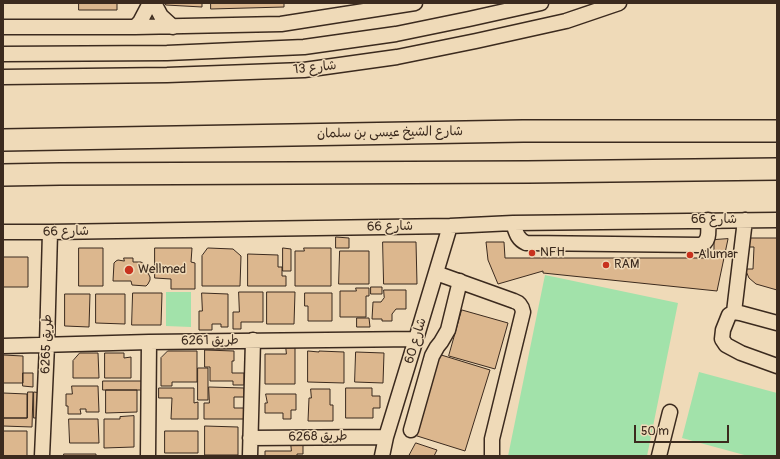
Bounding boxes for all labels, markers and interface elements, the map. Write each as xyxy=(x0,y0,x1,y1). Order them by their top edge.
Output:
street label: شارع 13 xyxy=(293,58,337,78)
street label: شارع الشيخ عيسى بن سلمان xyxy=(317,124,463,142)
street label: شارع 66 xyxy=(691,212,737,228)
street label: شارع 66 xyxy=(367,219,413,235)
street label: شارع 66 xyxy=(43,224,89,240)
place label: NFH xyxy=(540,245,565,261)
place label: Alumar xyxy=(698,247,738,263)
marker: NFH xyxy=(527,248,537,258)
marker: Alumar xyxy=(685,250,695,260)
place label: RAM xyxy=(614,257,639,273)
marker: RAM xyxy=(601,260,611,270)
place label: Wellmed xyxy=(138,262,186,278)
marker: Wellmed xyxy=(123,264,135,276)
street label: طريق 6265 xyxy=(38,314,56,374)
street label: شارع 60 xyxy=(402,316,430,366)
street label: طريق 6261 xyxy=(181,333,239,349)
scale bar xyxy=(636,417,731,443)
text: 50 m xyxy=(641,424,669,439)
street label: طريق 6268 xyxy=(288,429,348,445)

